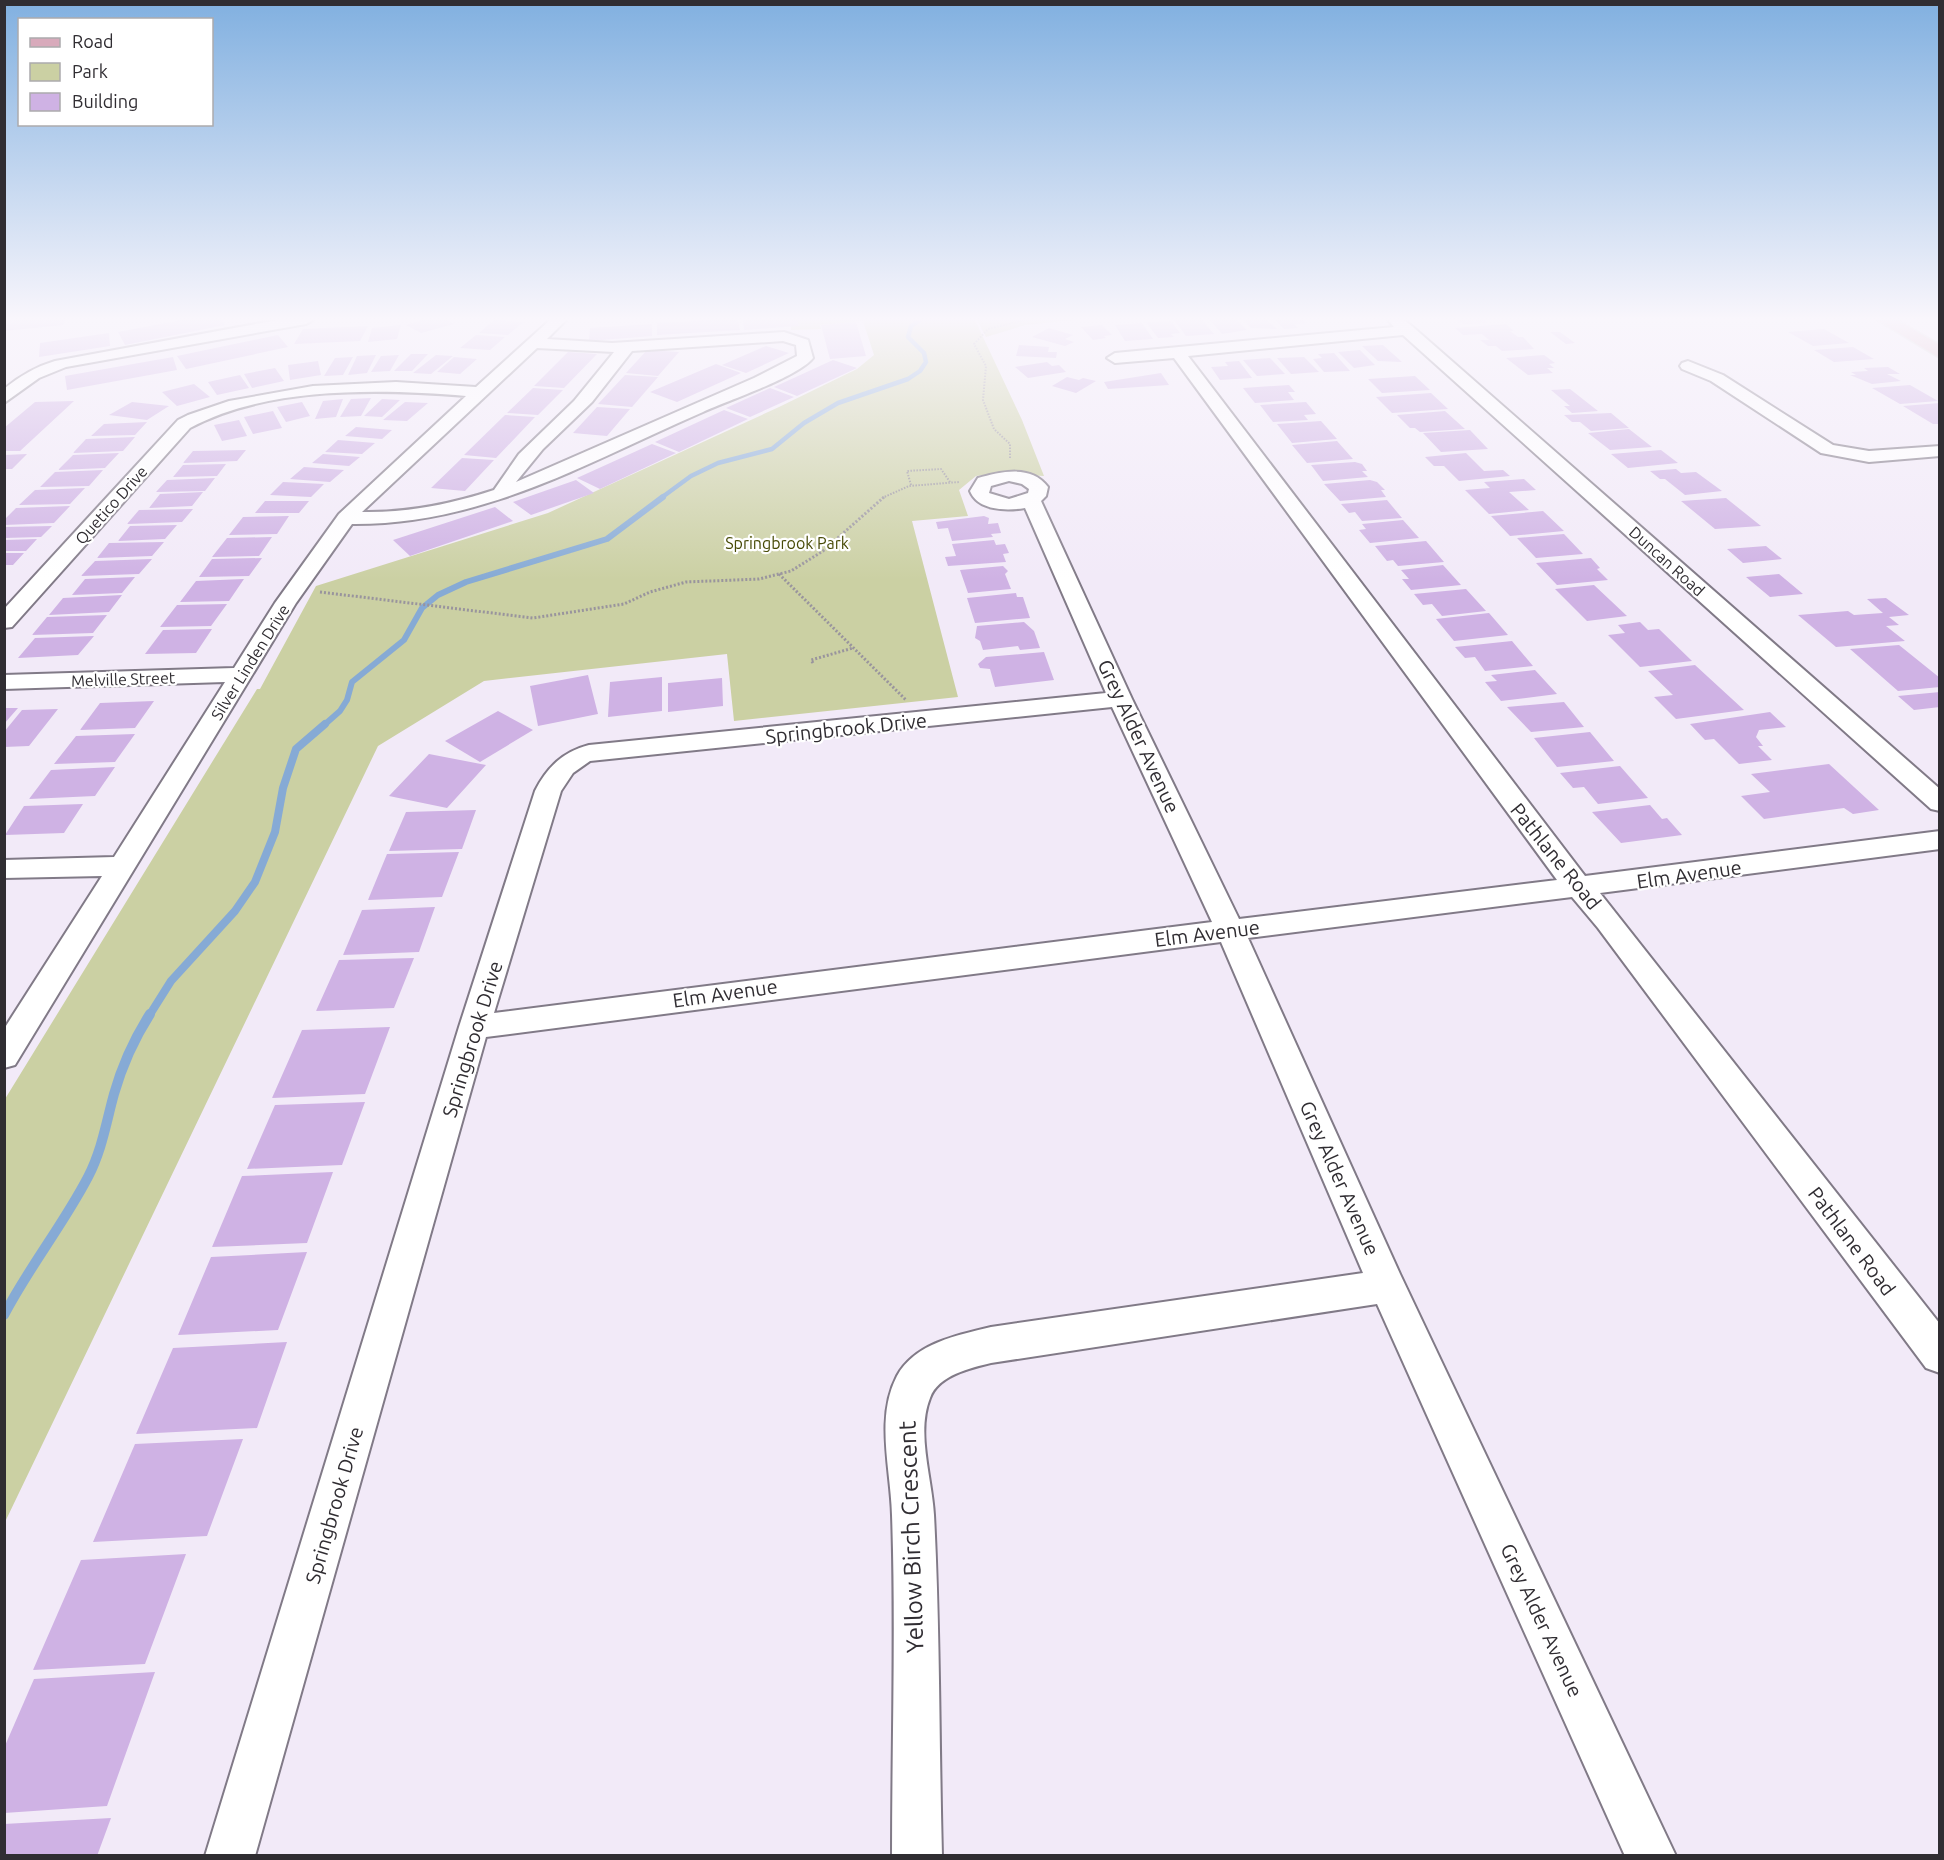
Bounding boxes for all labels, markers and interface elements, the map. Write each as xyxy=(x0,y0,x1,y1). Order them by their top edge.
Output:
legend xyxy=(18,18,213,126)
text: Road xyxy=(72,31,114,51)
text: Park xyxy=(72,61,108,81)
text: Building xyxy=(72,91,138,111)
street label: Quetico Drive xyxy=(71,462,151,548)
street label: Duncan Road xyxy=(1626,523,1708,599)
park label: Springbrook Park xyxy=(725,534,849,552)
street label: Silver Linden Drive xyxy=(207,601,293,723)
street label: Grey Alder Avenue xyxy=(1093,656,1185,816)
street label: Melville Street xyxy=(71,668,176,690)
street label: Springbrook Drive xyxy=(764,708,928,748)
street label: Pathlane Road xyxy=(1506,798,1606,914)
street label: Elm Avenue xyxy=(1635,855,1743,893)
street label: Elm Avenue xyxy=(1153,915,1261,951)
street label: Springbrook Drive xyxy=(437,958,507,1120)
street label: Elm Avenue xyxy=(671,974,779,1012)
street label: Grey Alder Avenue xyxy=(1296,1097,1384,1259)
street label: Pathlane Road xyxy=(1804,1182,1900,1300)
street label: Yellow Birch Crescent xyxy=(893,1420,929,1654)
street label: Springbrook Drive xyxy=(301,1424,367,1586)
street label: Grey Alder Avenue xyxy=(1496,1540,1588,1700)

